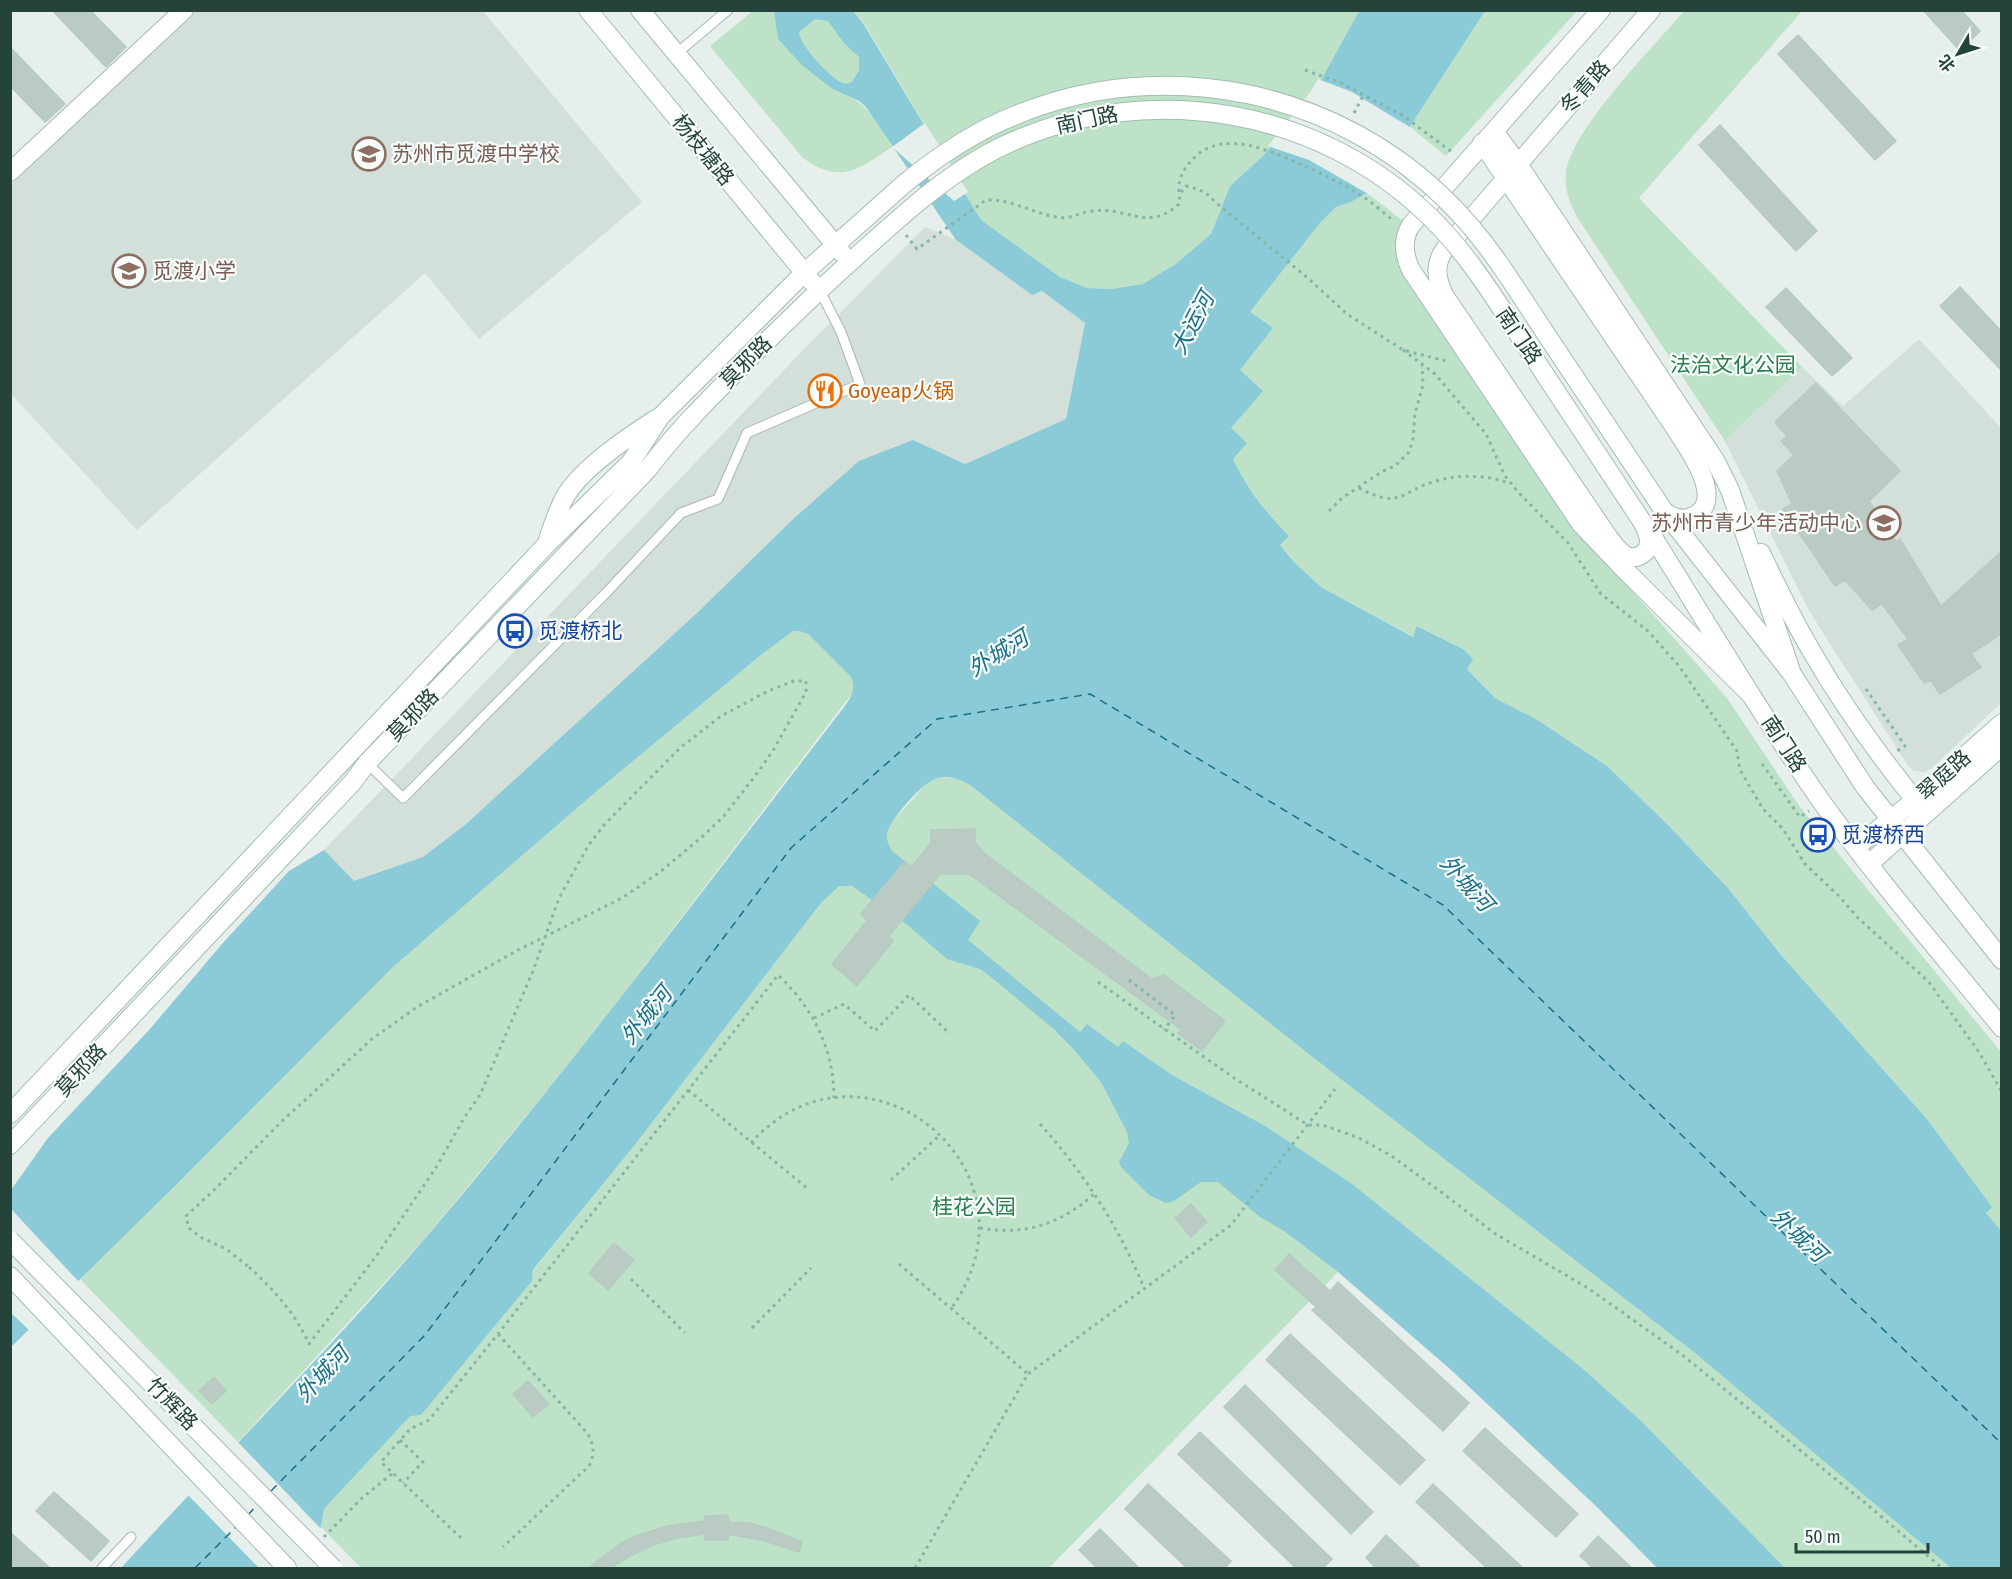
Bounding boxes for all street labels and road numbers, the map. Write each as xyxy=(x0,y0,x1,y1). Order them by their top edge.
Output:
street label: 冬青路 xyxy=(1555,55,1615,119)
street label: 南门路 xyxy=(1053,101,1121,139)
street label: 杨枝塘路 xyxy=(666,109,740,191)
street label: 南门路 xyxy=(1491,303,1547,369)
street label: 莫邪路 xyxy=(715,331,777,393)
street label: 莫邪路 xyxy=(382,683,444,747)
street label: 南门路 xyxy=(1756,711,1812,777)
street label: 翠庭路 xyxy=(1912,744,1976,806)
street label: 莫邪路 xyxy=(50,1038,112,1102)
street label: 竹辉路 xyxy=(141,1372,203,1436)

